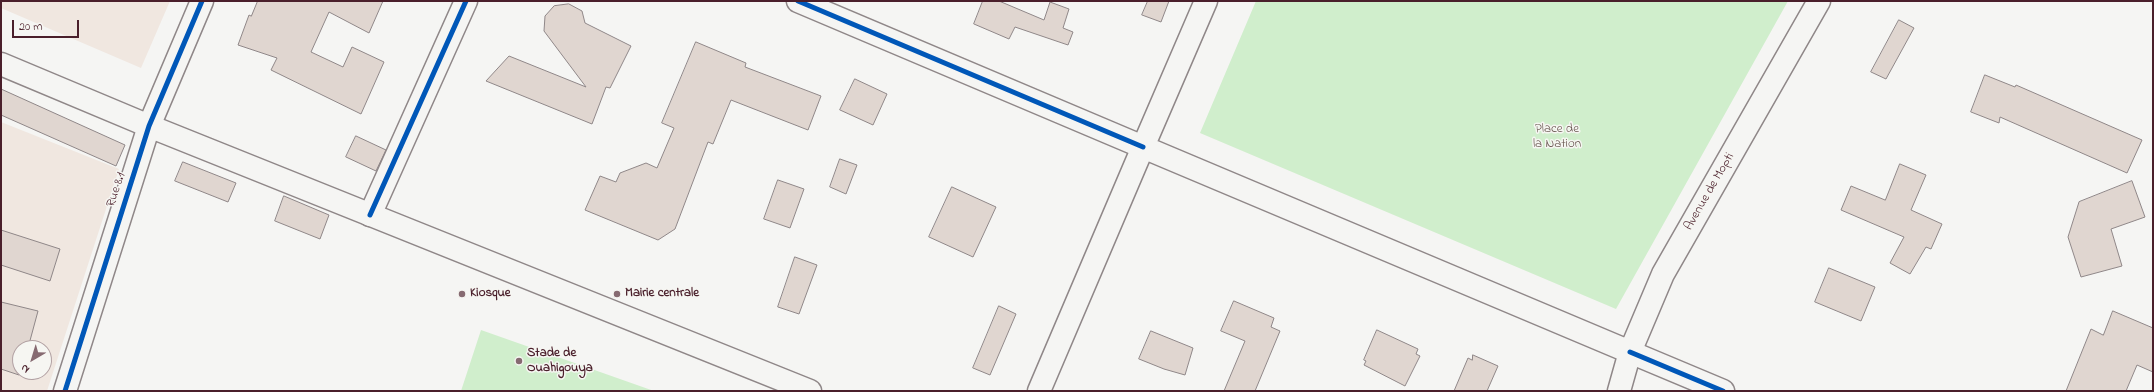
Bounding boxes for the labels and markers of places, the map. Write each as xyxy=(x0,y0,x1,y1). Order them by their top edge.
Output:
place label: Kiosque xyxy=(470,286,511,302)
place label: Mairie centrale xyxy=(625,286,699,302)
marker: Kiosque xyxy=(457,289,467,299)
marker: Mairie centrale xyxy=(612,289,622,299)
place label: Stade de Ouahigouya xyxy=(527,346,593,377)
marker: Stade de Ouahigouya xyxy=(514,356,524,366)

